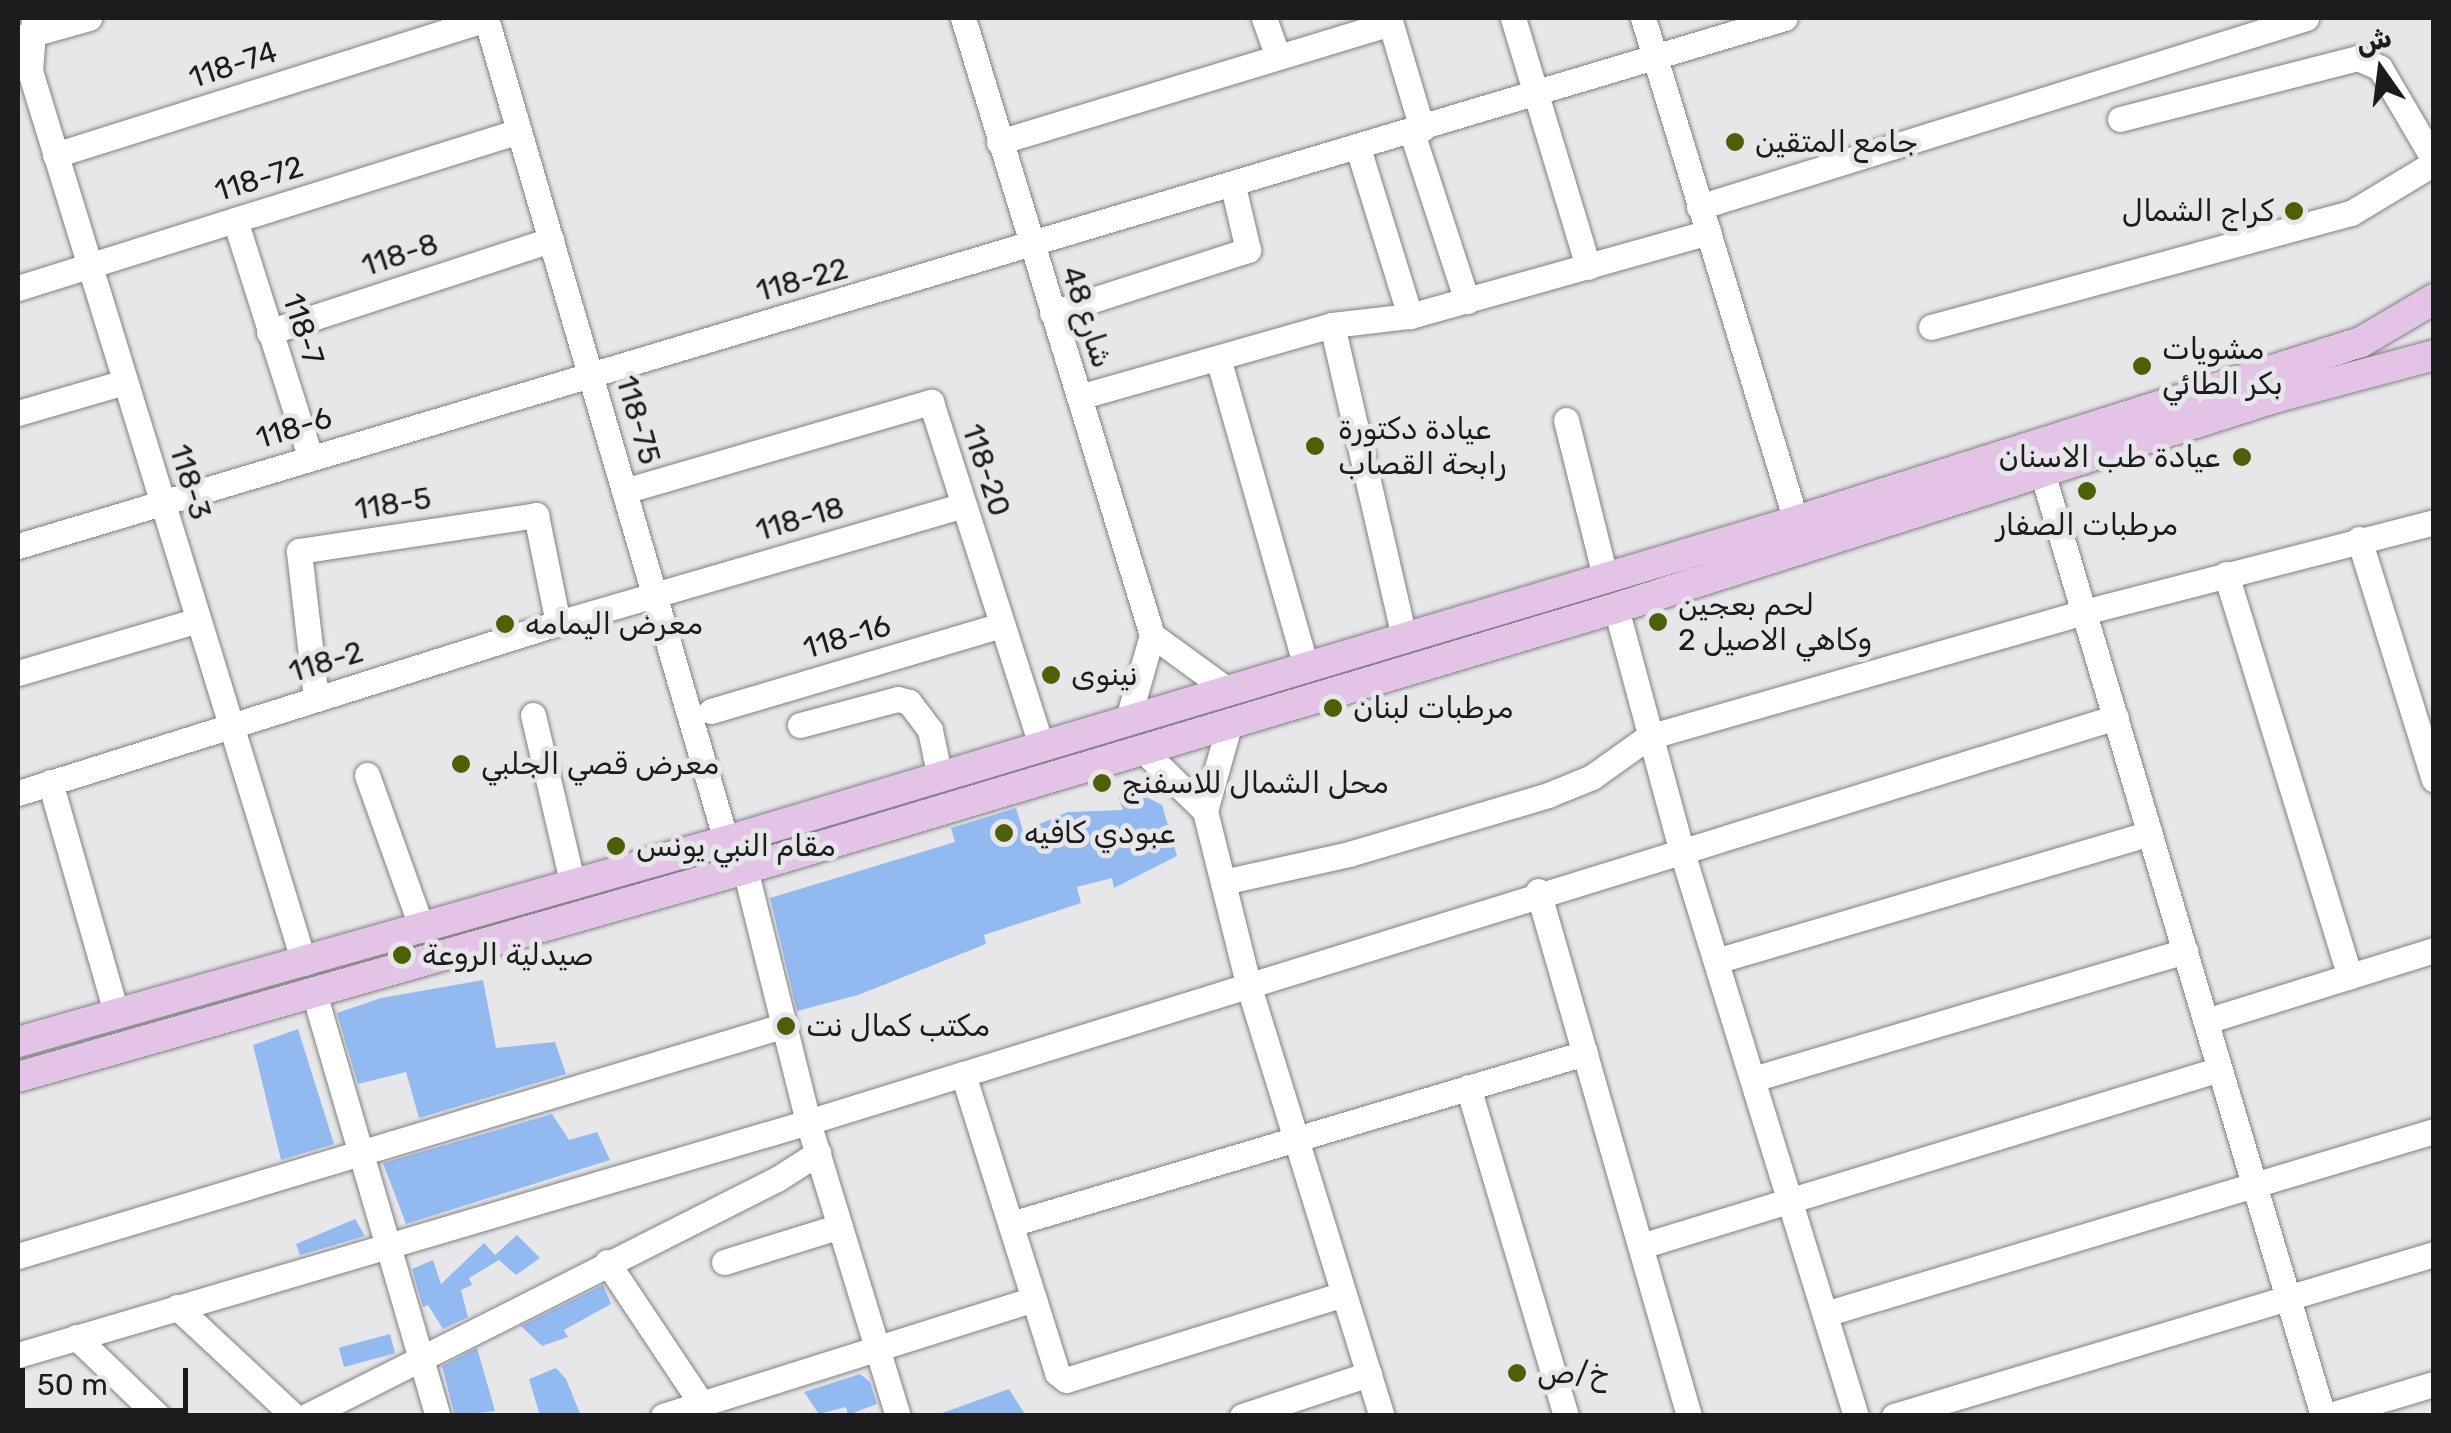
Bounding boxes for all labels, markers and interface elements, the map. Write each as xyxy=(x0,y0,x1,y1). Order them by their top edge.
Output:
north arrow xyxy=(2331,20,2431,120)
text: ش xyxy=(2352,20,2395,61)
street label: 118-74 xyxy=(184,34,282,96)
place label: جامع المتقين xyxy=(1755,124,1918,160)
marker: جامع المتقين xyxy=(1724,131,1746,153)
street label: 118-72 xyxy=(210,149,308,209)
place label: كراج الشمال xyxy=(2122,193,2274,229)
marker: كراج الشمال xyxy=(2283,200,2305,222)
street label: 118-8 xyxy=(357,226,443,284)
street label: 118-22 xyxy=(752,251,852,309)
street label: شارع 48 xyxy=(1054,262,1120,372)
street label: 118-7 xyxy=(275,289,331,369)
place label: مشويات بكر الطائي xyxy=(2162,331,2283,402)
marker: مشويات بكر الطائي xyxy=(2131,355,2153,377)
street label: 118-75 xyxy=(608,371,668,469)
street label: 118-6 xyxy=(252,399,336,457)
place label: عيادة دكتورة رابحة القصاب xyxy=(1338,411,1506,482)
street label: 118-20 xyxy=(954,419,1018,521)
marker: عيادة دكتورة رابحة القصاب xyxy=(1302,433,1328,459)
place label: عيادة طب الاسنان xyxy=(1999,439,2220,475)
street label: 118-3 xyxy=(162,440,218,524)
marker: عيادة طب الاسنان xyxy=(2229,444,2255,470)
street label: 118-5 xyxy=(352,480,434,528)
marker: مرطبات الصفار xyxy=(2076,480,2098,502)
street label: 118-18 xyxy=(752,489,848,549)
place label: مرطبات الصفار xyxy=(1996,507,2178,543)
place label: لحم بعجين وكاهي الاصيل 2 xyxy=(1678,587,1872,658)
place label: معرض اليمامه xyxy=(525,606,703,642)
street label: 118-16 xyxy=(799,607,895,667)
marker: لحم بعجين وكاهي الاصيل 2 xyxy=(1647,611,1669,633)
marker: معرض اليمامه xyxy=(494,613,516,635)
street label: 118-2 xyxy=(285,634,367,690)
place label: نينوى xyxy=(1071,657,1138,693)
marker: نينوى xyxy=(1040,664,1062,686)
place label: مرطبات لبنان xyxy=(1353,690,1513,726)
marker: مرطبات لبنان xyxy=(1322,697,1344,719)
place label: معرض قصي الجلبي xyxy=(481,746,719,782)
marker: معرض قصي الجلبي xyxy=(450,753,472,775)
place label: محل الشمال للاسفنج xyxy=(1122,765,1389,801)
marker: محل الشمال للاسفنج xyxy=(1091,772,1113,794)
place label: عبودي كافيه xyxy=(1024,815,1175,851)
marker: عبودي كافيه xyxy=(993,822,1015,844)
place label: مقام النبي يونس xyxy=(636,828,836,864)
marker: مقام النبي يونس xyxy=(605,835,627,857)
place label: صيدلية الروعة xyxy=(422,937,593,973)
marker: صيدلية الروعة xyxy=(391,944,413,966)
place label: مكتب كمال نت xyxy=(806,1008,990,1044)
marker: مكتب كمال نت xyxy=(775,1015,797,1037)
scale bar xyxy=(25,1348,192,1410)
place label: خ/ص xyxy=(1537,1355,1609,1391)
marker: خ/ص xyxy=(1506,1362,1528,1384)
text: 50 m xyxy=(37,1367,108,1403)

